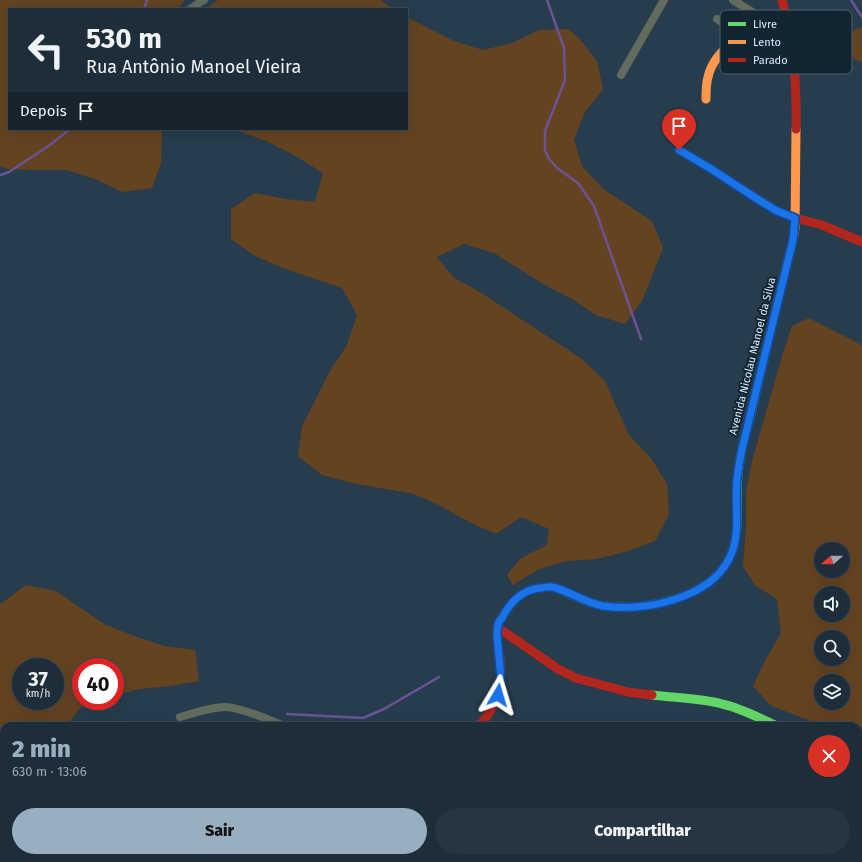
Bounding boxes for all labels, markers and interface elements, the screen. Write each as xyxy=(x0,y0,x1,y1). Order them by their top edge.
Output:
legend xyxy=(720,10,852,74)
text: Livre xyxy=(753,18,777,31)
text: 530 m xyxy=(86,22,162,55)
icon: left xyxy=(20,24,72,76)
text: Lento xyxy=(753,36,781,49)
text: Parado xyxy=(753,54,788,67)
text: Rua Antônio Manoel Vieira xyxy=(86,56,301,78)
icon: arrive xyxy=(75,100,97,122)
text: Depois xyxy=(20,102,67,120)
pin xyxy=(662,109,696,150)
icon: arrive xyxy=(668,115,690,137)
street label: Avenida Nicolau Manoel da Silva xyxy=(727,276,778,436)
north arrow xyxy=(814,542,850,578)
map controls xyxy=(814,542,850,710)
button: sound xyxy=(814,586,850,622)
button: search xyxy=(814,630,850,666)
speed limit sign: 40 xyxy=(72,658,124,710)
text: 37 xyxy=(28,667,48,691)
position arrow xyxy=(477,674,519,716)
button: layers xyxy=(814,674,850,710)
text: km/h xyxy=(26,688,50,700)
text: 2 min xyxy=(12,735,71,763)
button: close xyxy=(808,735,850,777)
text: 630 m · 13:06 xyxy=(12,764,87,779)
button: Sair xyxy=(12,808,427,854)
button: Compartilhar xyxy=(435,808,850,854)

